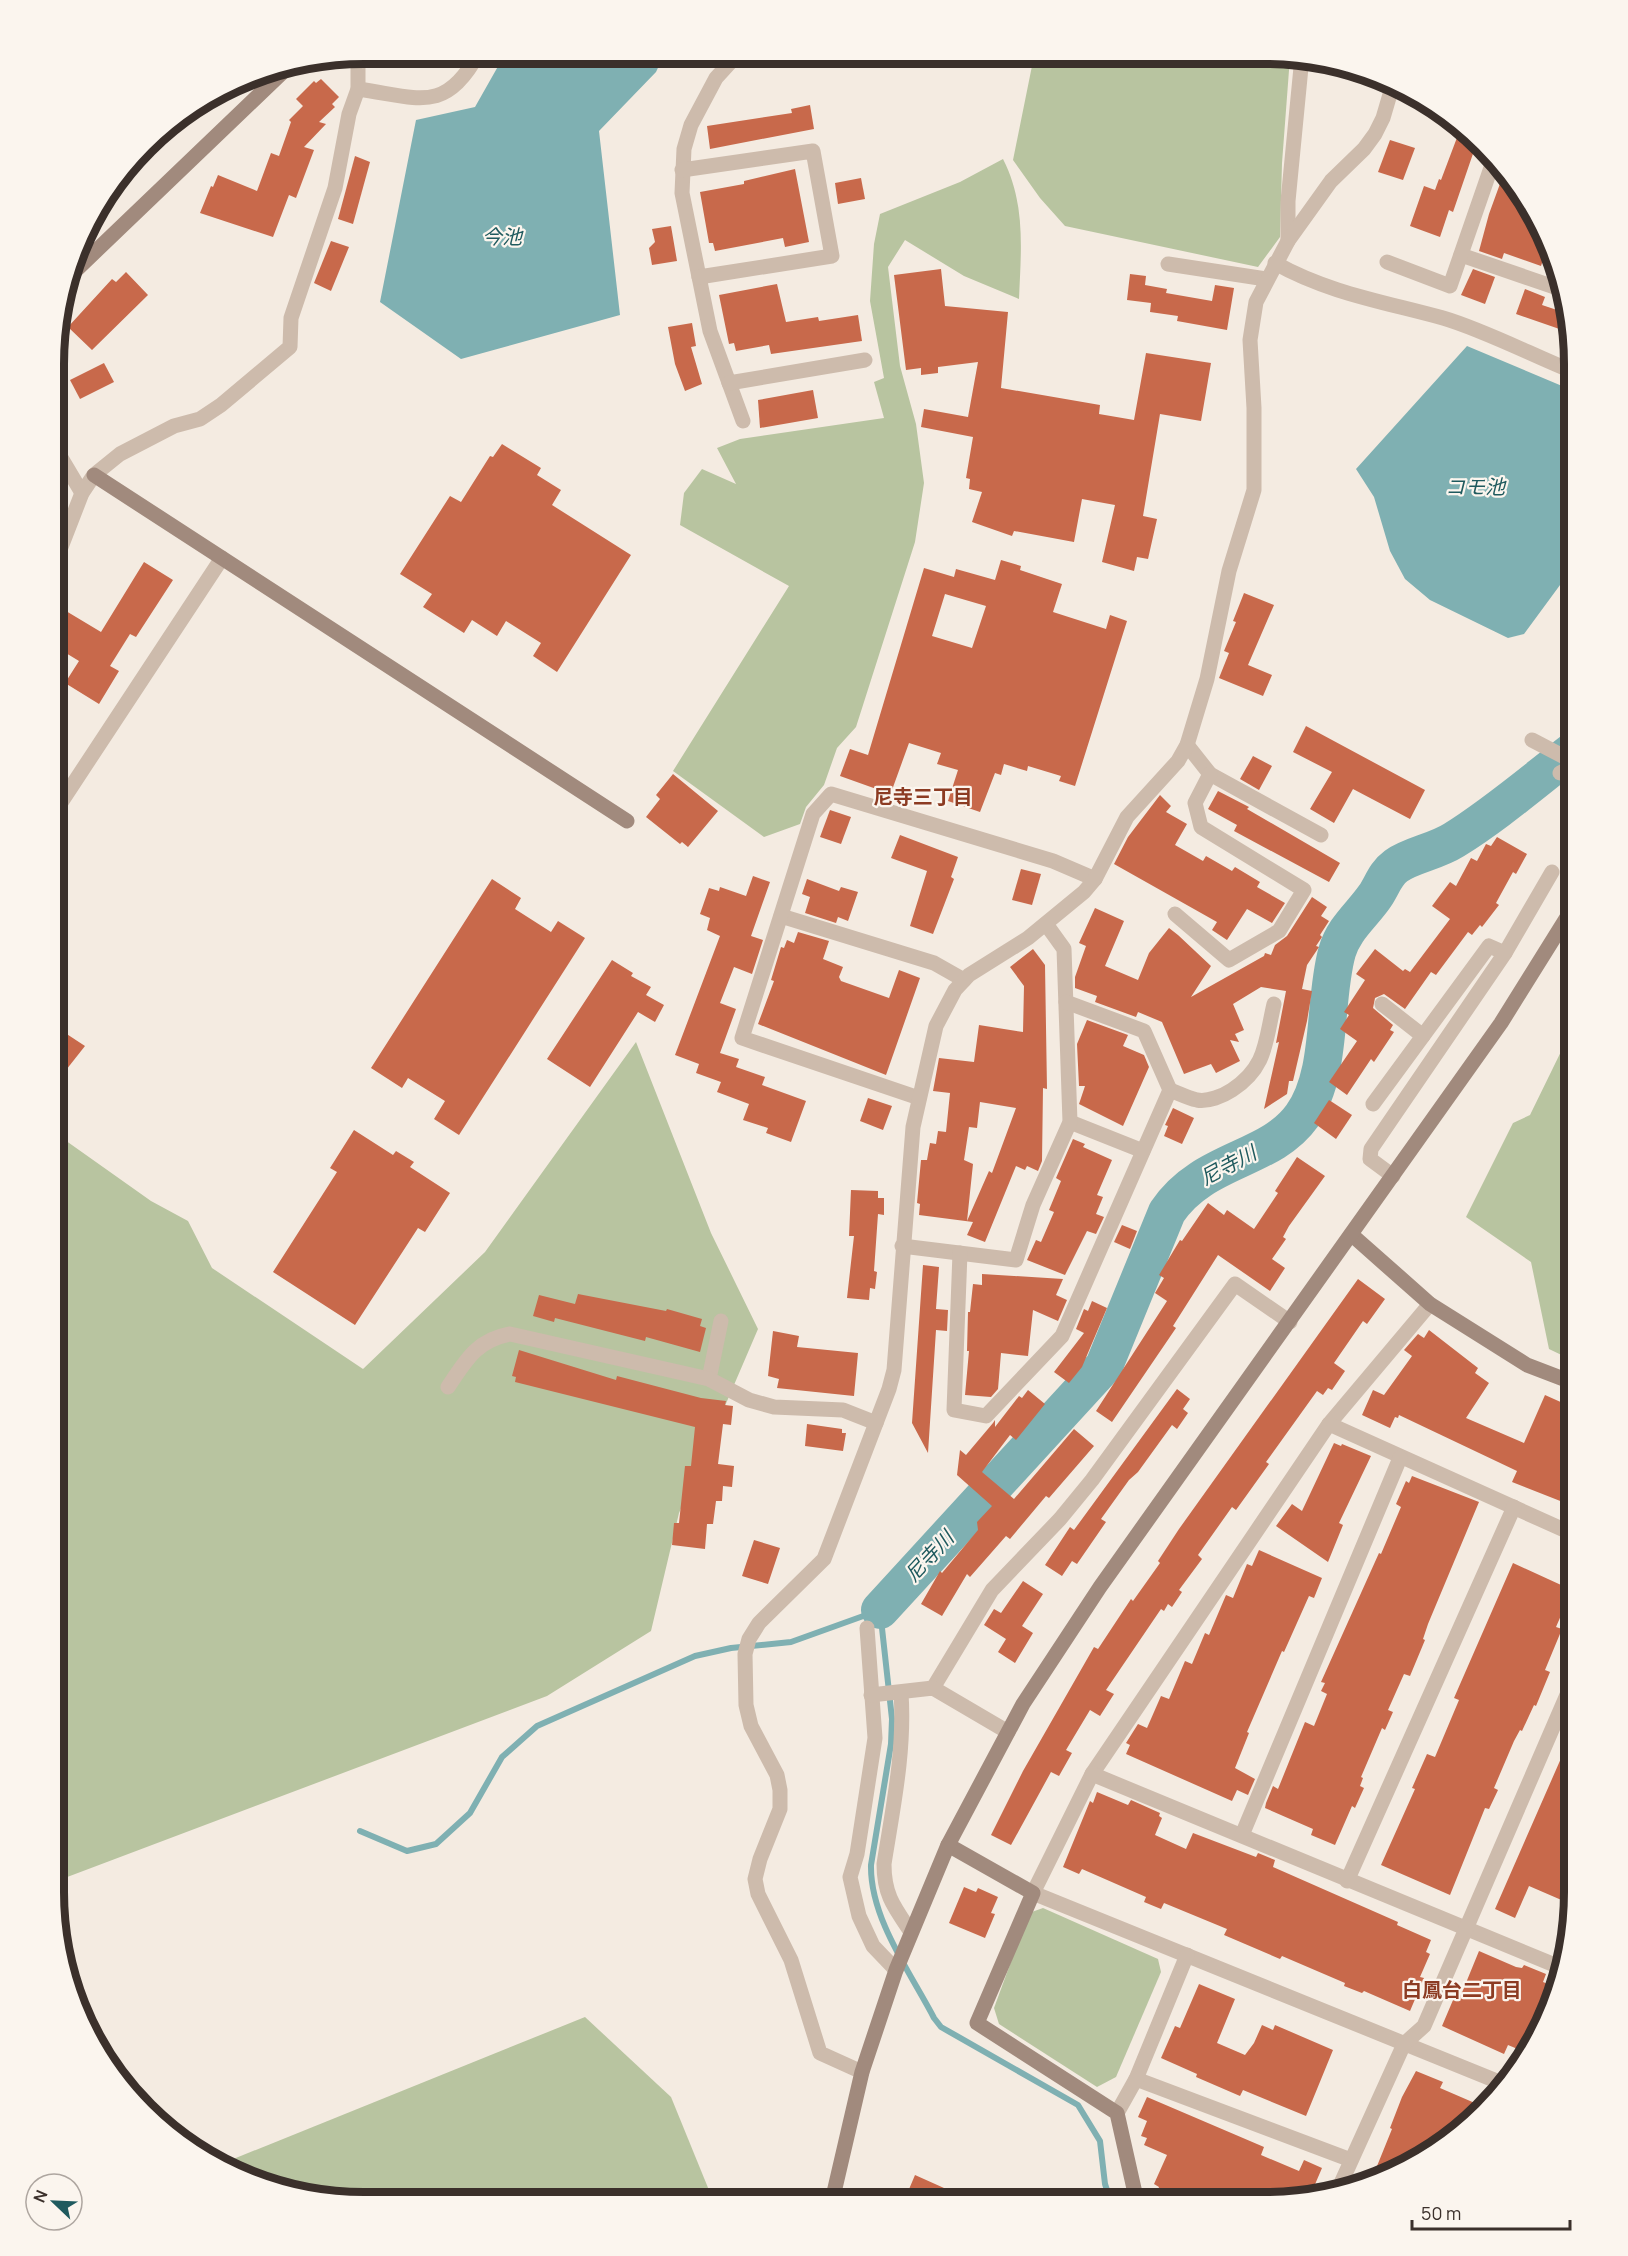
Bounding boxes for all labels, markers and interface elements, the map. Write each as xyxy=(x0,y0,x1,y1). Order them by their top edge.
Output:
water label: 今池 xyxy=(482,223,524,250)
water label: コモ池 xyxy=(1445,473,1507,500)
district label: 尼寺三丁目 xyxy=(873,783,973,810)
water label: 尼寺川 xyxy=(1195,1138,1263,1191)
water label: 尼寺川 xyxy=(899,1523,961,1587)
district label: 白鳳台二丁目 xyxy=(1402,1976,1522,2003)
north arrow xyxy=(24,2172,84,2232)
text: N xyxy=(28,2187,53,2206)
scale bar xyxy=(1412,2193,1570,2231)
text: 50 m xyxy=(1421,2201,1461,2225)

